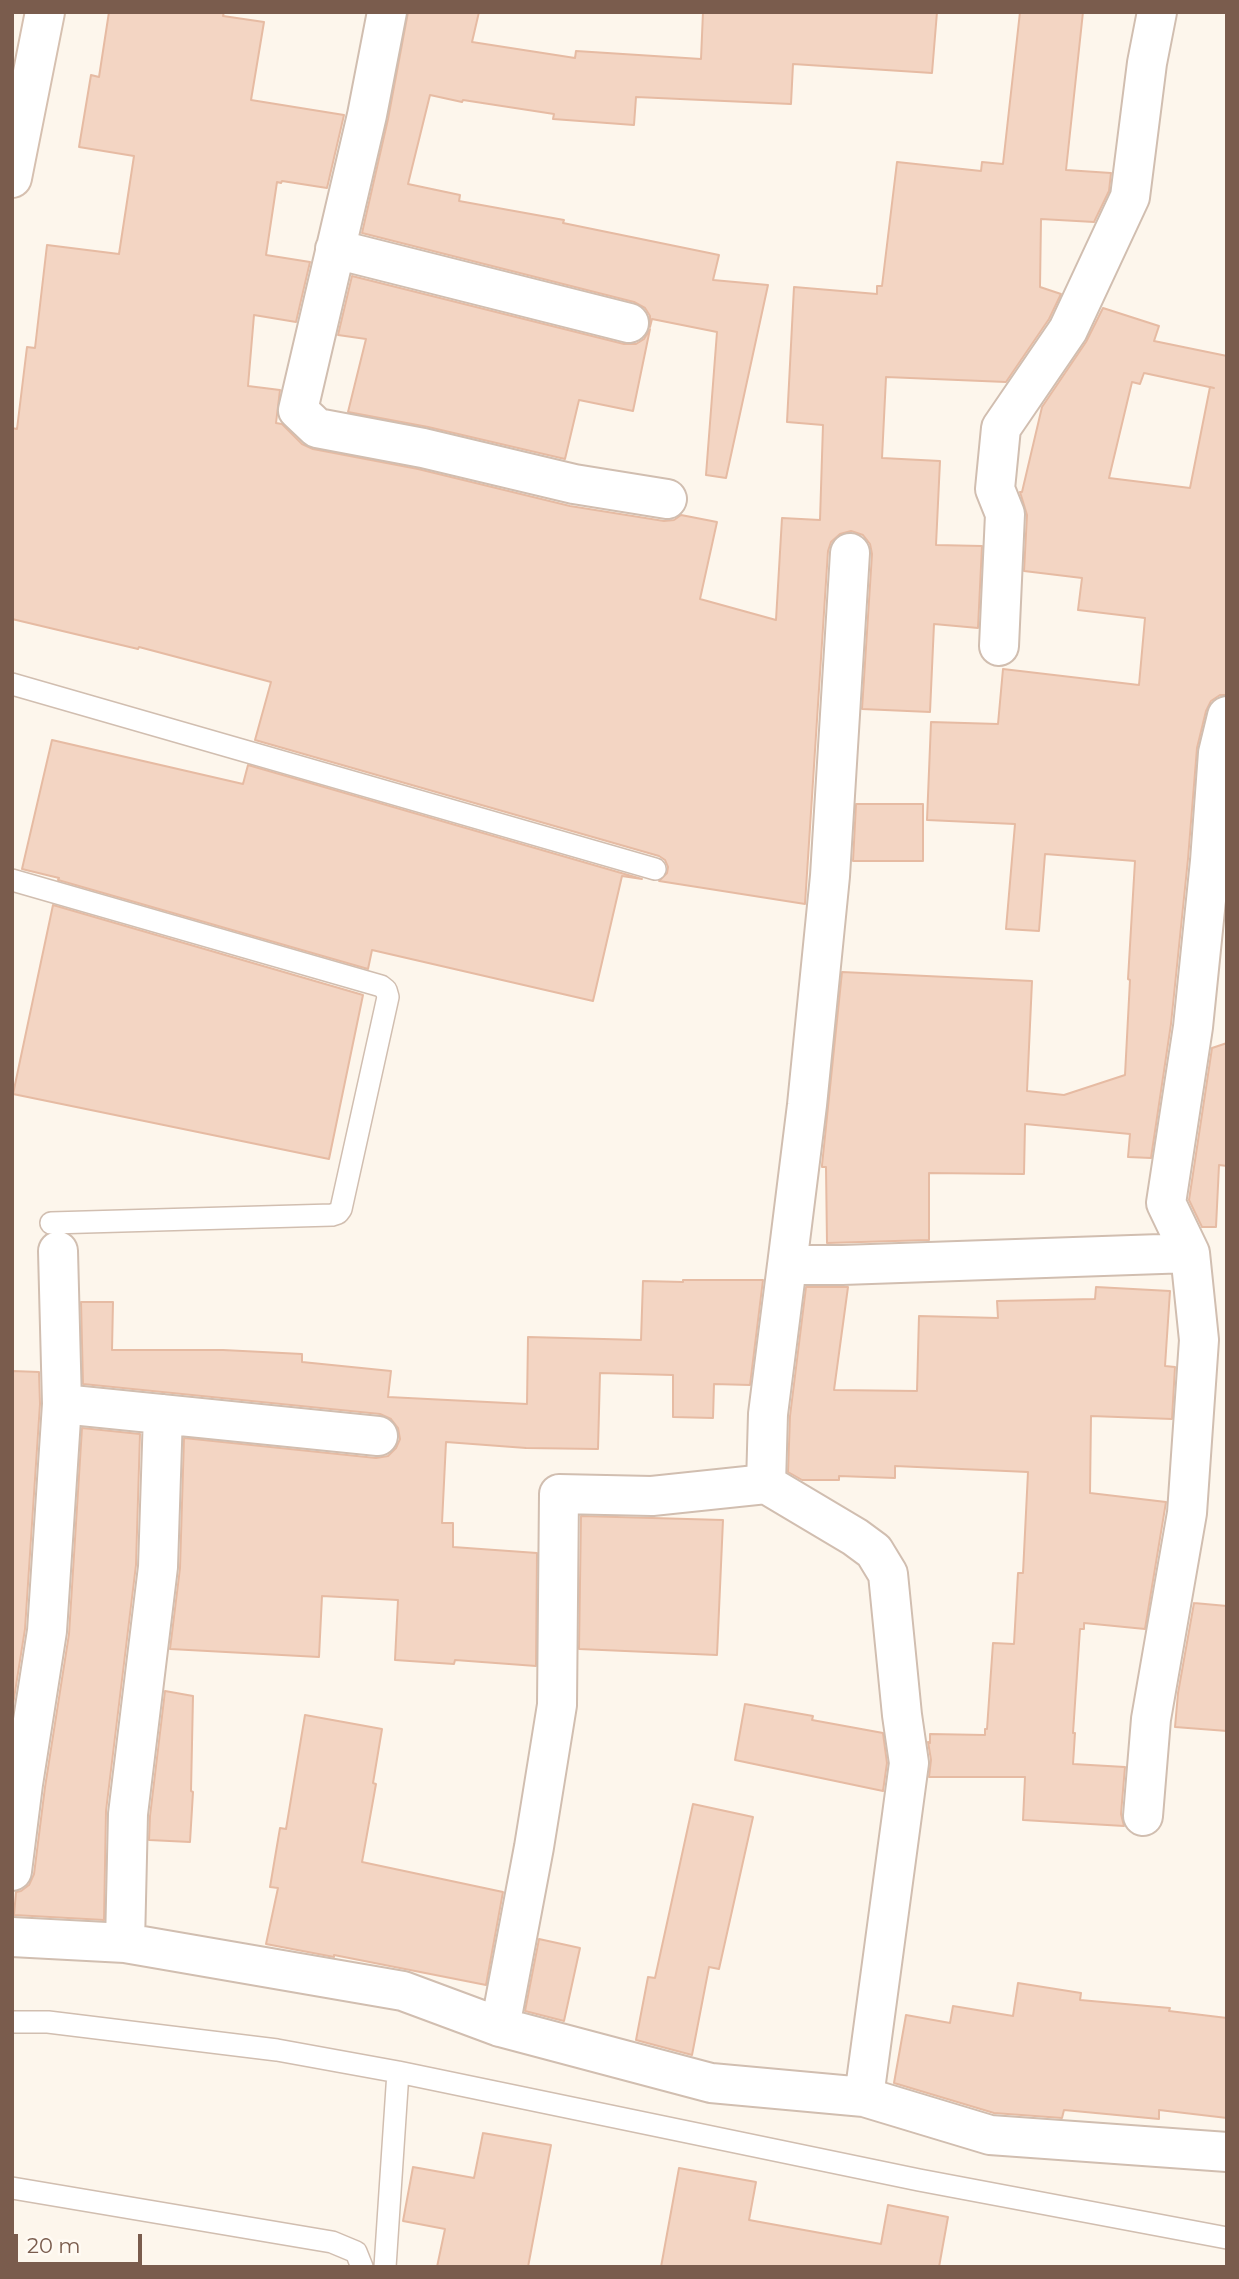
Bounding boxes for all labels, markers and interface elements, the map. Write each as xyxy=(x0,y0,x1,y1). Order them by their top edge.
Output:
scale bar xyxy=(18,2220,145,2264)
text: 20 m xyxy=(27,2233,81,2258)

